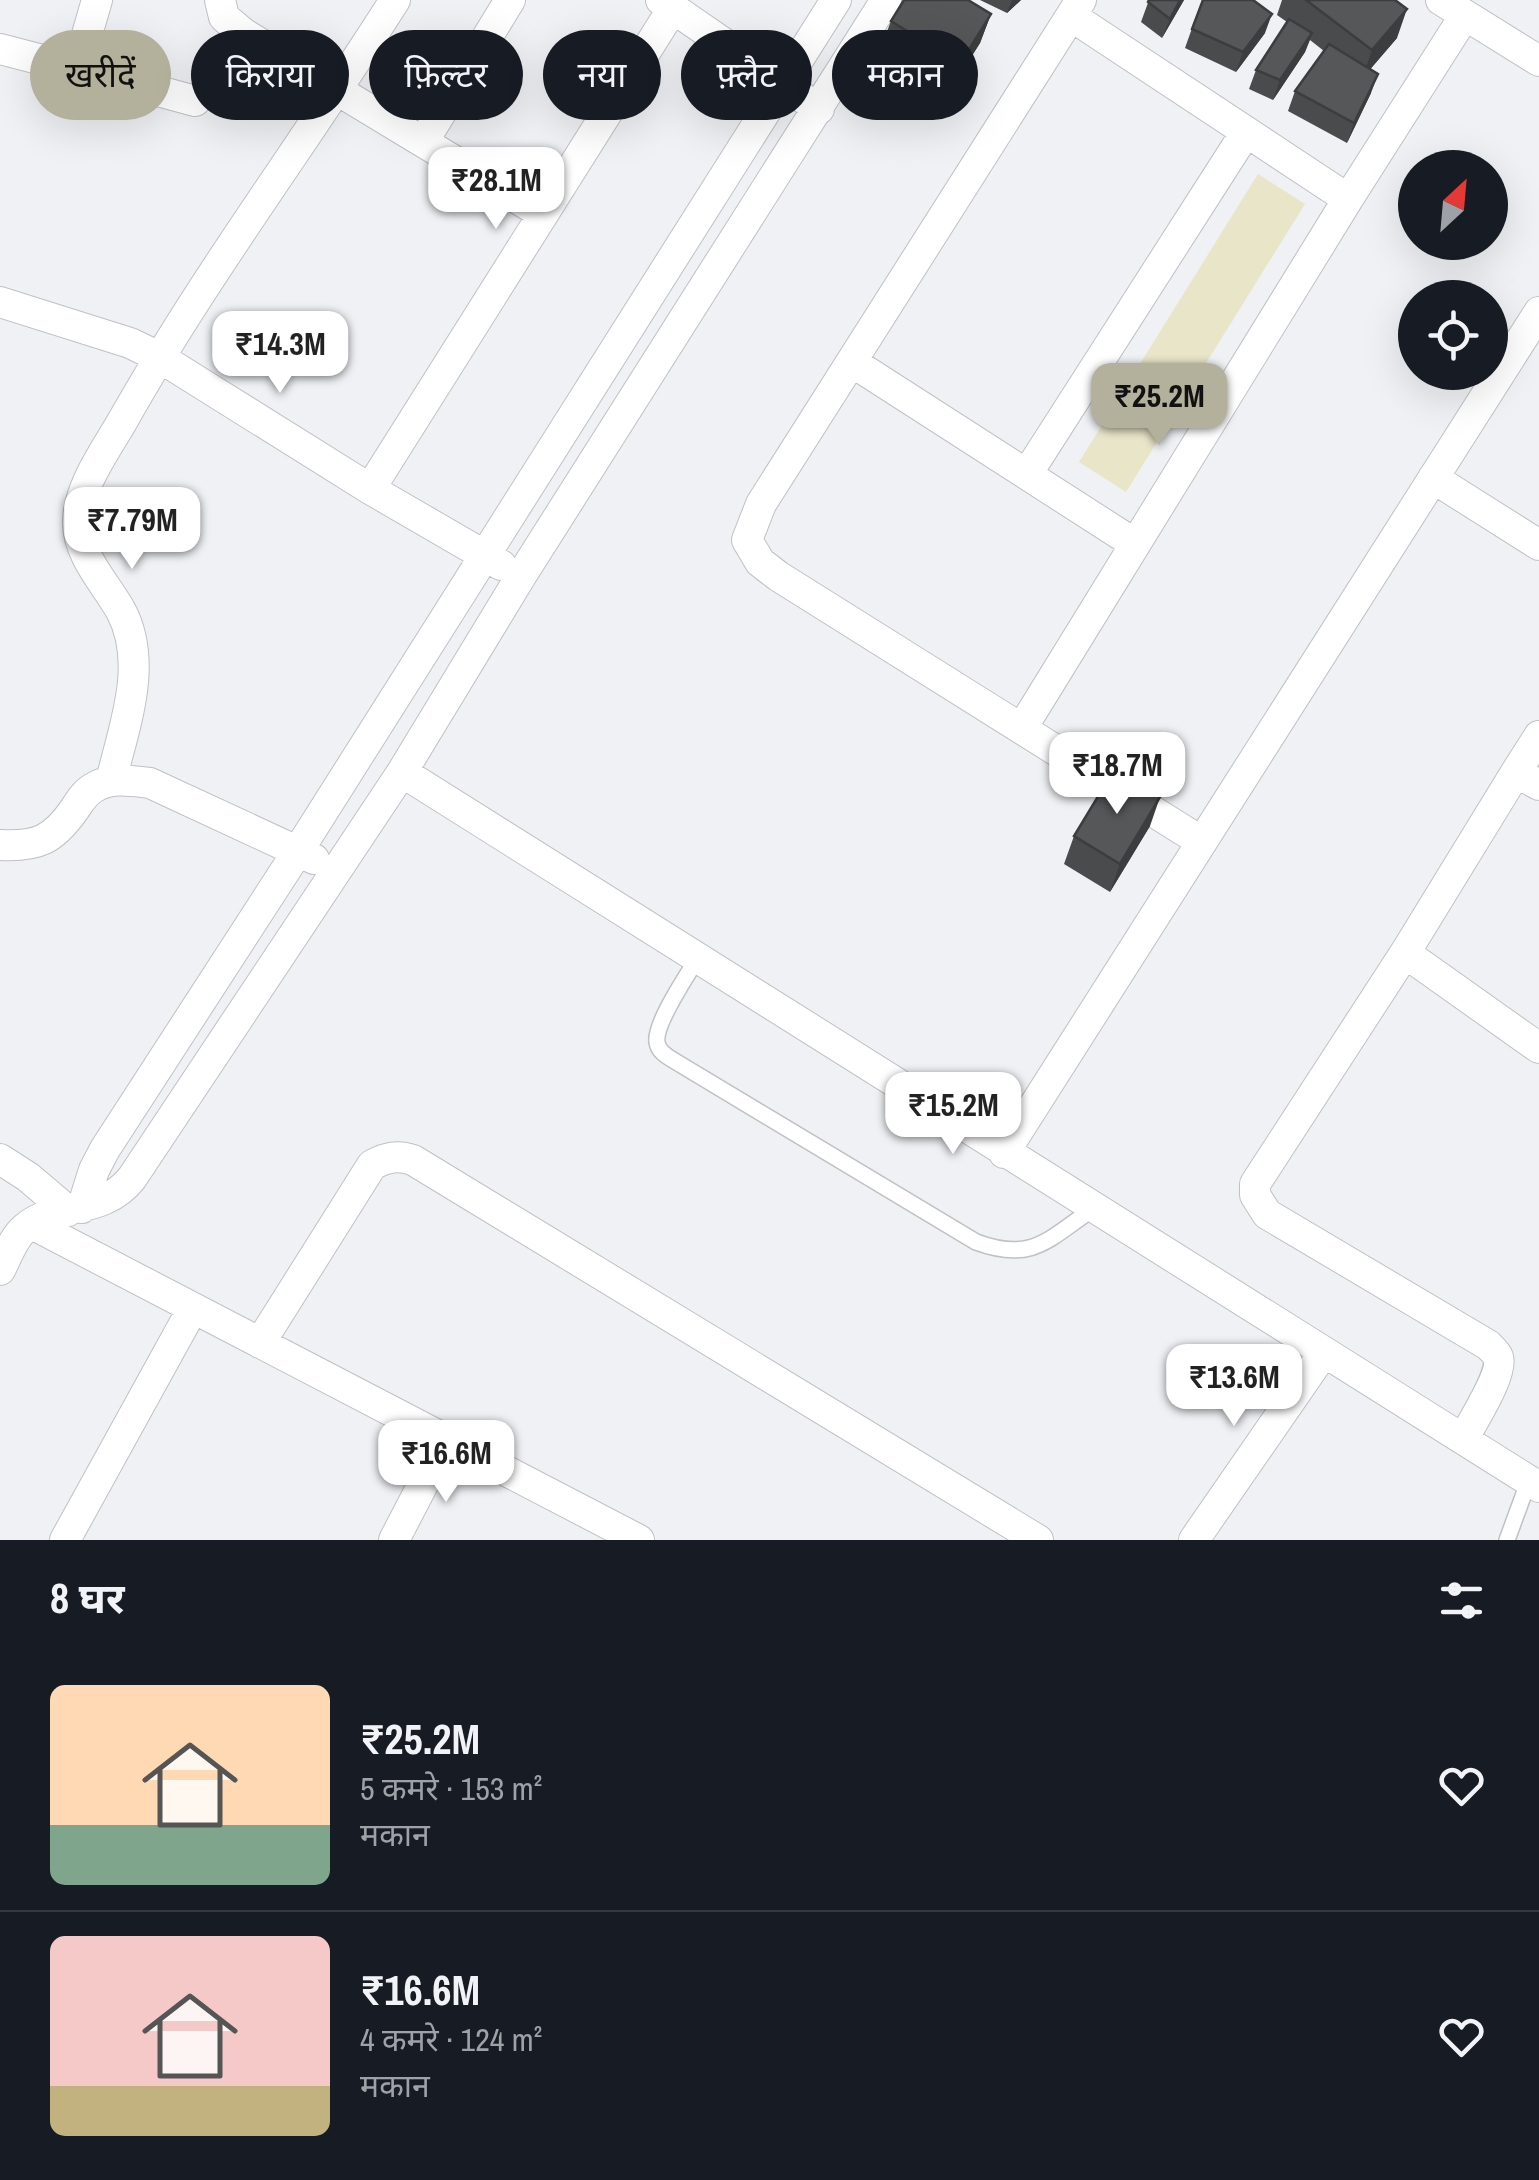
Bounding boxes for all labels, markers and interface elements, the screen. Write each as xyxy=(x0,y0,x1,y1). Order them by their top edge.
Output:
chip: खरीदें xyxy=(30,30,171,120)
chip: किराया xyxy=(191,30,349,120)
chip: फ़िल्टर xyxy=(369,30,523,120)
chip: नया xyxy=(543,30,661,120)
chip: फ़्लैट xyxy=(681,30,812,120)
chip: मकान xyxy=(832,30,978,120)
pin: ₹28.1M xyxy=(415,147,577,232)
north arrow xyxy=(1398,150,1508,260)
map controls xyxy=(1398,150,1508,390)
text: ₹28.1M xyxy=(450,158,542,201)
button: locate xyxy=(1398,280,1508,390)
pin: ₹14.3M xyxy=(199,311,361,396)
text: ₹14.3M xyxy=(234,322,326,365)
pin: ₹25.2M xyxy=(1078,363,1240,448)
text: ₹25.2M xyxy=(1113,374,1205,417)
pin: ₹7.79M xyxy=(51,487,213,572)
text: ₹7.79M xyxy=(86,498,178,541)
pin: ₹18.7M xyxy=(1036,732,1198,817)
text: ₹18.7M xyxy=(1071,743,1163,786)
pin: ₹15.2M xyxy=(872,1072,1034,1157)
text: ₹15.2M xyxy=(907,1083,999,1126)
pin: ₹13.6M xyxy=(1153,1344,1315,1429)
text: ₹13.6M xyxy=(1188,1355,1280,1398)
pin: ₹16.6M xyxy=(365,1420,527,1505)
text: ₹16.6M xyxy=(400,1431,492,1474)
text: 8 घर xyxy=(50,1570,124,1626)
icon: filters xyxy=(1434,1573,1489,1628)
text: ₹25.2M xyxy=(360,1711,480,1767)
icon: home xyxy=(130,1725,250,1845)
icon: heart xyxy=(1434,1758,1489,1813)
text: 5 कमरे · 153 m² xyxy=(360,1767,542,1810)
text: मकान xyxy=(360,1813,430,1856)
text: ₹16.6M xyxy=(360,1962,480,2018)
icon: home xyxy=(130,1976,250,2096)
icon: heart xyxy=(1434,2009,1489,2064)
text: 4 कमरे · 124 m² xyxy=(360,2018,542,2061)
text: मकान xyxy=(360,2064,430,2107)

